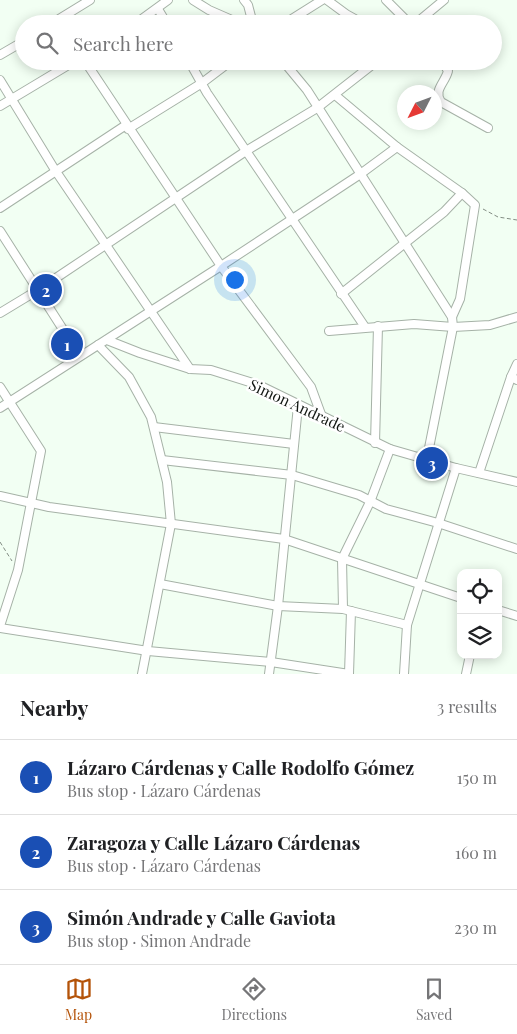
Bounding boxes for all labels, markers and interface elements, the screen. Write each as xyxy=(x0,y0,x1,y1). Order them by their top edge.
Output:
search box xyxy=(15,15,502,70)
icon: search xyxy=(33,29,61,57)
text: Search here xyxy=(73,30,173,56)
north arrow xyxy=(397,85,442,130)
your location xyxy=(222,267,248,293)
pin: 2 xyxy=(30,271,62,309)
pin: 1 xyxy=(51,325,83,363)
street label: Simon Andrade xyxy=(246,374,349,436)
pin: 3 xyxy=(416,444,448,482)
map controls xyxy=(457,569,502,659)
button: locate xyxy=(457,569,502,614)
button: layers xyxy=(457,614,502,659)
text: Nearby xyxy=(20,693,89,721)
text: 3 results xyxy=(437,696,497,717)
text: Lázaro Cárdenas y Calle Rodolfo Gómez xyxy=(67,754,414,780)
text: 1 xyxy=(33,767,39,788)
text: 150 m xyxy=(457,767,497,788)
text: Bus stop · Lázaro Cárdenas xyxy=(67,780,261,801)
text: Zaragoza y Calle Lázaro Cárdenas xyxy=(67,829,360,855)
text: 2 xyxy=(32,842,40,863)
text: 160 m xyxy=(455,842,497,863)
text: Bus stop · Lázaro Cárdenas xyxy=(67,855,261,876)
text: Simón Andrade y Calle Gaviota xyxy=(67,904,336,930)
text: 3 xyxy=(32,917,40,938)
text: 230 m xyxy=(454,917,497,938)
text: Bus stop · Simon Andrade xyxy=(67,930,251,951)
tab: Map xyxy=(65,975,93,1024)
tab: Directions xyxy=(222,975,287,1024)
tab: Saved xyxy=(416,975,452,1024)

